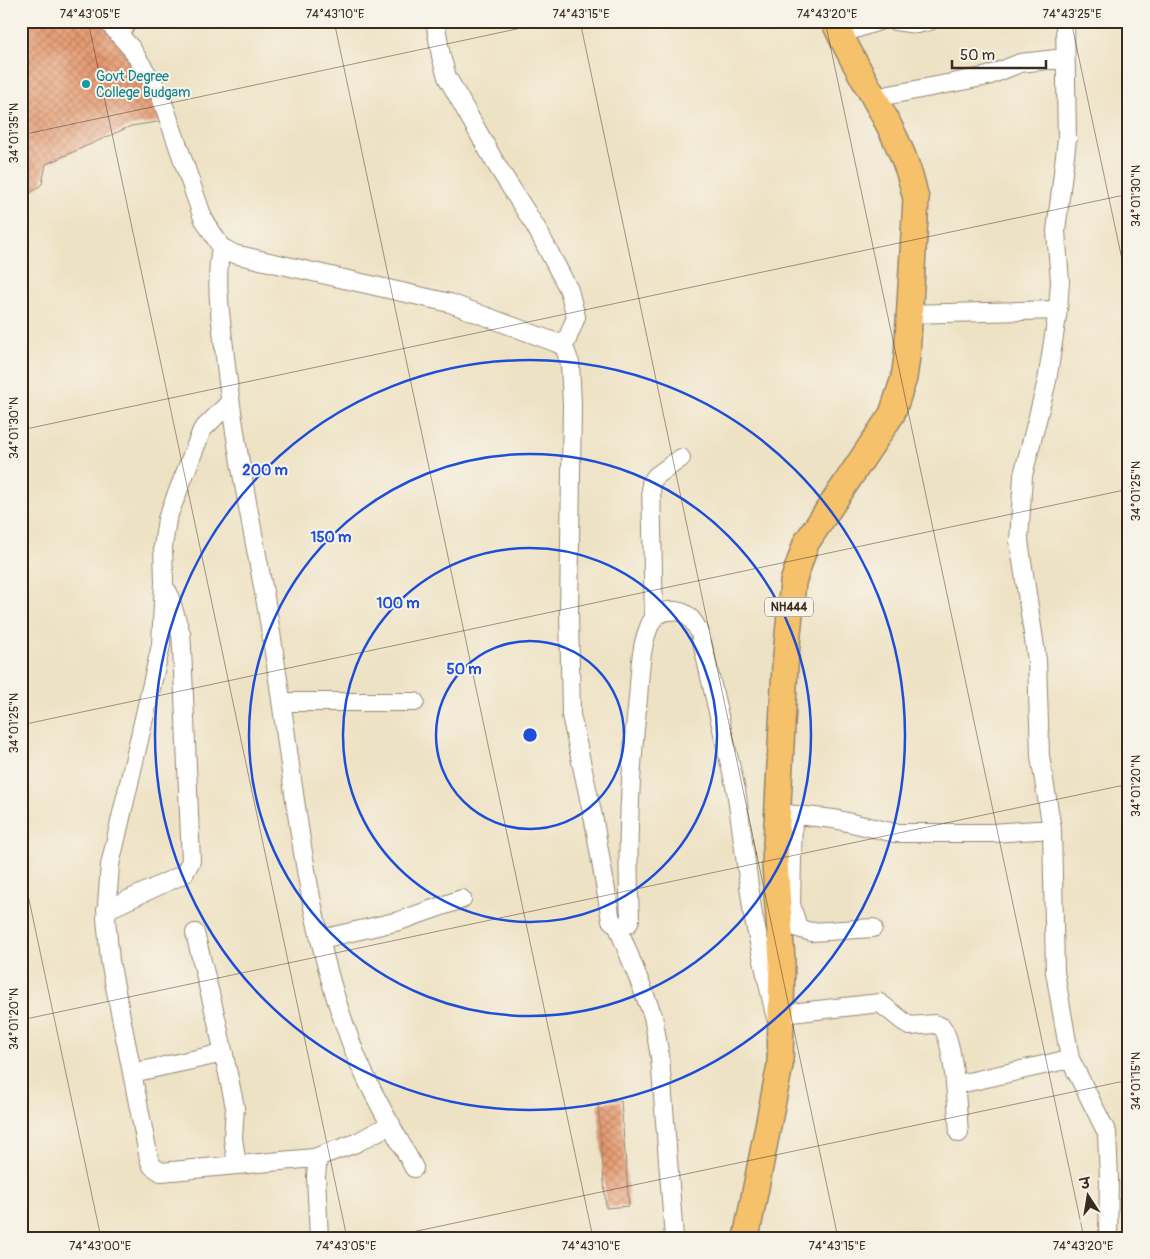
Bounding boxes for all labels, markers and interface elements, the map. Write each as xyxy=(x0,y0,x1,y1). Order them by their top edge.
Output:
text: 74°43'05"E xyxy=(60,7,120,22)
text: 74°43'10"E xyxy=(306,7,364,22)
text: 74°43'15"E xyxy=(553,7,609,22)
text: 74°43'20"E xyxy=(797,7,857,22)
text: 74°43'25"E xyxy=(1043,7,1101,22)
scale bar xyxy=(952,38,1046,70)
text: 50 m xyxy=(960,46,995,65)
place label: Govt Degree College Budgam xyxy=(96,68,190,101)
marker: Govt Degree College Budgam xyxy=(80,78,92,90)
text: 34°01'35"N xyxy=(7,103,22,163)
text: 34°01'30"N xyxy=(1129,165,1144,227)
text: 34°01'30"N xyxy=(7,397,22,459)
text: 200 m xyxy=(242,461,288,480)
text: 34°01'25"N xyxy=(1129,461,1144,521)
text: 150 m xyxy=(311,528,351,547)
text: 100 m xyxy=(377,594,419,613)
road number: NH444 xyxy=(765,598,813,616)
text: 50 m xyxy=(447,660,481,679)
text: 34°01'25"N xyxy=(7,693,22,753)
centre of rings xyxy=(521,726,539,744)
text: 34°01'20"N xyxy=(1129,755,1144,817)
text: 34°01'20"N xyxy=(7,988,22,1050)
text: 34°01'15"N xyxy=(1129,1052,1144,1110)
north arrow xyxy=(1062,1172,1112,1222)
text: उ xyxy=(1077,1174,1093,1193)
text: 74°43'00"E xyxy=(69,1239,131,1254)
text: 74°43'05"E xyxy=(316,1239,376,1254)
text: 74°43'10"E xyxy=(562,1239,620,1254)
text: 74°43'15"E xyxy=(809,1239,865,1254)
text: 74°43'20"E xyxy=(1053,1239,1113,1254)

